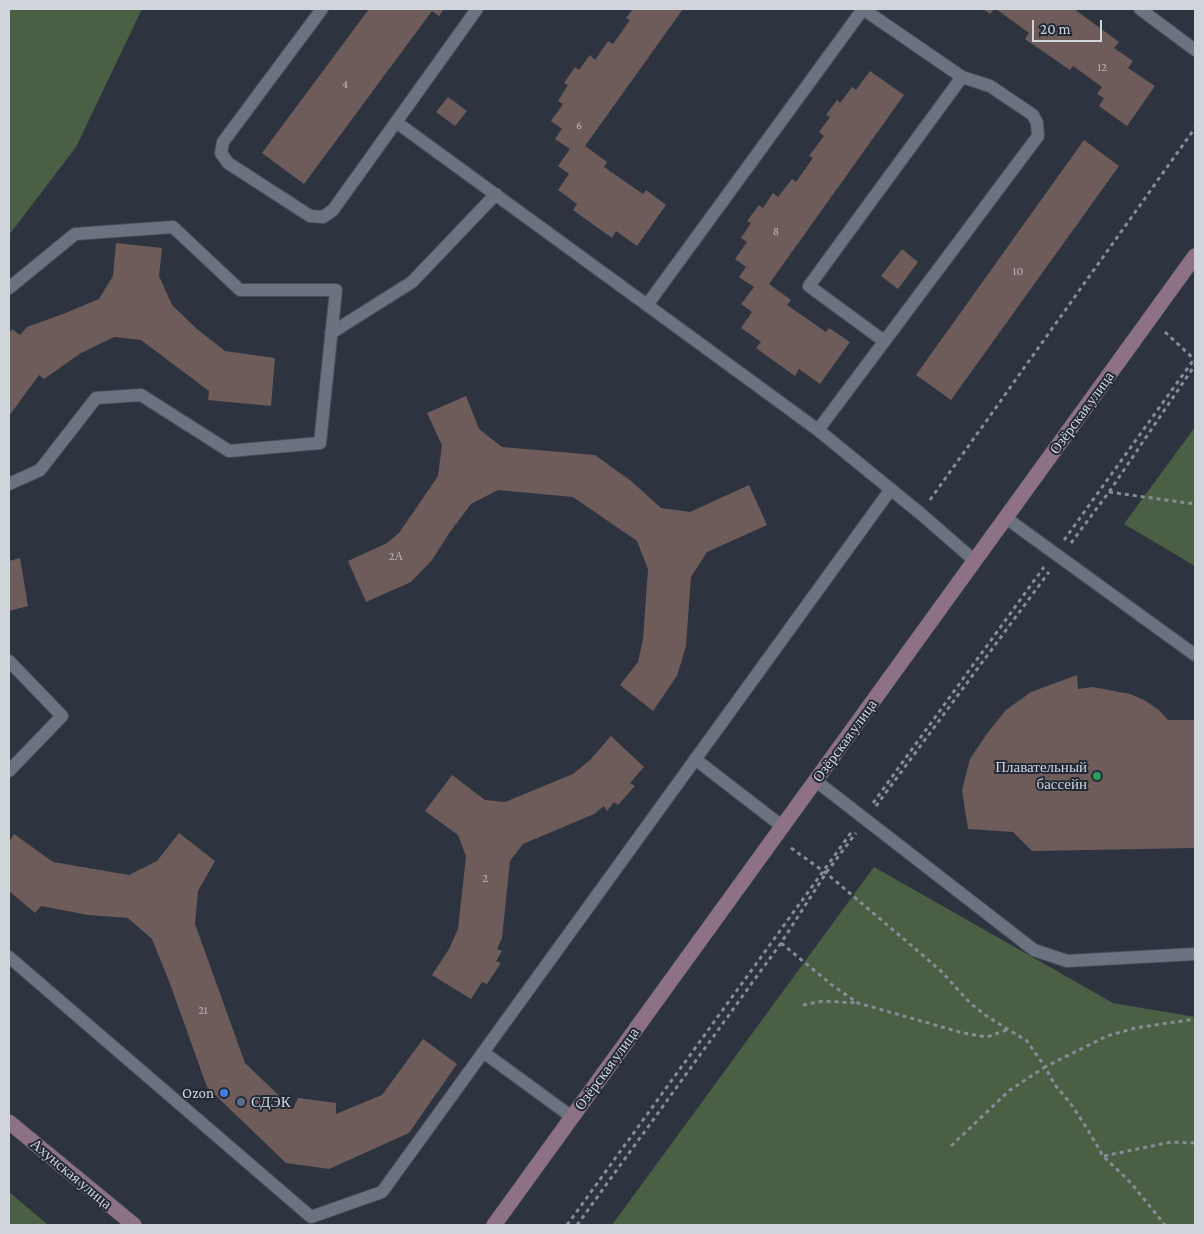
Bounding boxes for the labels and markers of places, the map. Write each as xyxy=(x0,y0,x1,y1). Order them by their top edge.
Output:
place label: Плавательный бассейн xyxy=(995,758,1087,793)
marker: Плавательный бассейн xyxy=(1091,770,1103,782)
place label: Ozon xyxy=(182,1084,214,1102)
marker: Ozon xyxy=(218,1087,230,1099)
place label: СДЭК xyxy=(251,1093,291,1111)
marker: СДЭК xyxy=(235,1096,247,1108)

